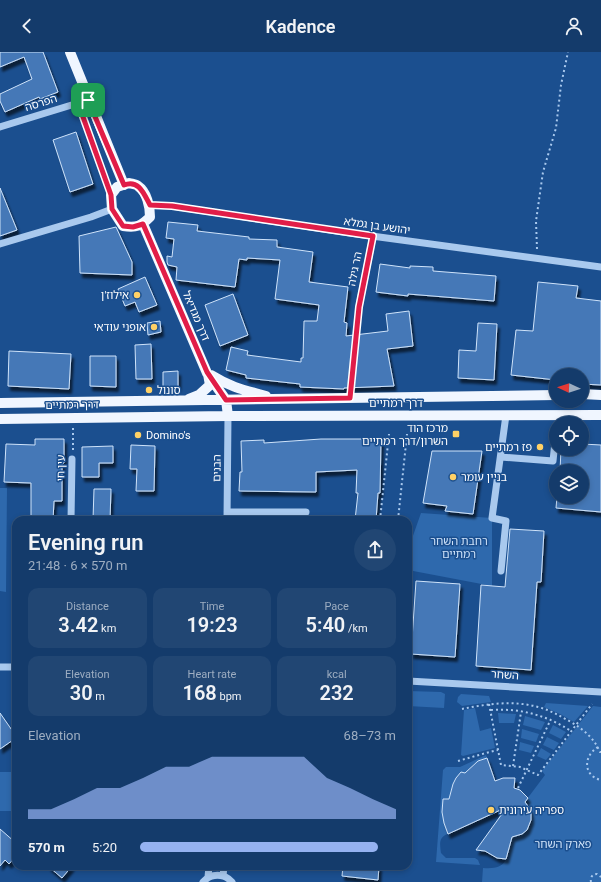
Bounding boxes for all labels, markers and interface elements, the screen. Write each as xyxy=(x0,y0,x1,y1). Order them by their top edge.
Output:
icon: back xyxy=(16,15,38,37)
icon: person xyxy=(563,15,585,37)
text: Kadence xyxy=(265,16,336,37)
pin xyxy=(71,83,105,117)
icon: arrive xyxy=(77,89,99,111)
street label: הפרסה xyxy=(23,92,59,114)
street label: יהושע בן גמלא xyxy=(343,215,411,237)
street label: הר גילה xyxy=(345,250,365,287)
place label: אילוז'ן xyxy=(101,289,129,302)
street label: דרך מגדיאל xyxy=(180,289,212,343)
marker: אילוז'ן xyxy=(132,290,142,300)
place label: אופני עודאי xyxy=(94,321,146,334)
marker: אופני עודאי xyxy=(149,322,159,332)
north arrow xyxy=(549,368,589,408)
map controls xyxy=(549,368,589,504)
place label: סונול xyxy=(157,384,181,397)
marker: סונול xyxy=(144,385,154,395)
street label: דרך רמתיים xyxy=(369,397,423,410)
street label: דרך רמתיים xyxy=(45,398,99,412)
button: locate xyxy=(549,416,589,456)
place label: מרכז הוד השרון/דרך רמתיים xyxy=(362,422,448,448)
place label: Domino's xyxy=(146,429,191,442)
marker: מרכז הוד השרון/דרך רמתיים xyxy=(451,429,461,439)
marker: Domino's xyxy=(133,430,143,440)
place label: פז רמתיים xyxy=(485,441,532,454)
marker: פז רמתיים xyxy=(535,442,545,452)
street label: הבנים xyxy=(210,454,224,482)
street label: עין חי xyxy=(54,455,68,481)
button: layers xyxy=(549,464,589,504)
place label: בניין עומר xyxy=(461,471,507,484)
marker: בניין עומר xyxy=(448,472,458,482)
button: share xyxy=(354,529,396,571)
text: Evening run xyxy=(28,530,144,555)
park label: רחבת השחר רמתיים xyxy=(430,535,488,561)
text: 21:48 · 6 × 570 m xyxy=(28,558,127,573)
text: Distance xyxy=(66,600,109,613)
text: Time xyxy=(200,600,224,613)
text: Pace xyxy=(324,600,349,613)
text: 3.42 xyxy=(58,613,98,637)
text: 19:23 xyxy=(186,613,238,637)
text: 5:40 xyxy=(306,613,345,637)
text: km xyxy=(98,622,116,635)
text: /km xyxy=(345,622,368,635)
text: Elevation xyxy=(65,668,110,681)
text: Heart rate xyxy=(188,668,236,681)
text: kcal xyxy=(327,668,347,681)
street label: השחר xyxy=(491,668,519,682)
text: 30 xyxy=(70,681,93,705)
text: 168 xyxy=(182,681,217,705)
text: 232 xyxy=(320,681,354,705)
text: m xyxy=(93,690,105,703)
text: bpm xyxy=(217,690,242,703)
text: Elevation xyxy=(28,728,81,743)
text: 68–73 m xyxy=(344,728,396,743)
place label: ספריה עירונית xyxy=(499,804,564,817)
marker: ספריה עירונית xyxy=(486,805,496,815)
park label: פארק השחר xyxy=(535,838,592,851)
text: 570 m xyxy=(28,840,65,855)
text: 5:20 xyxy=(92,840,117,855)

